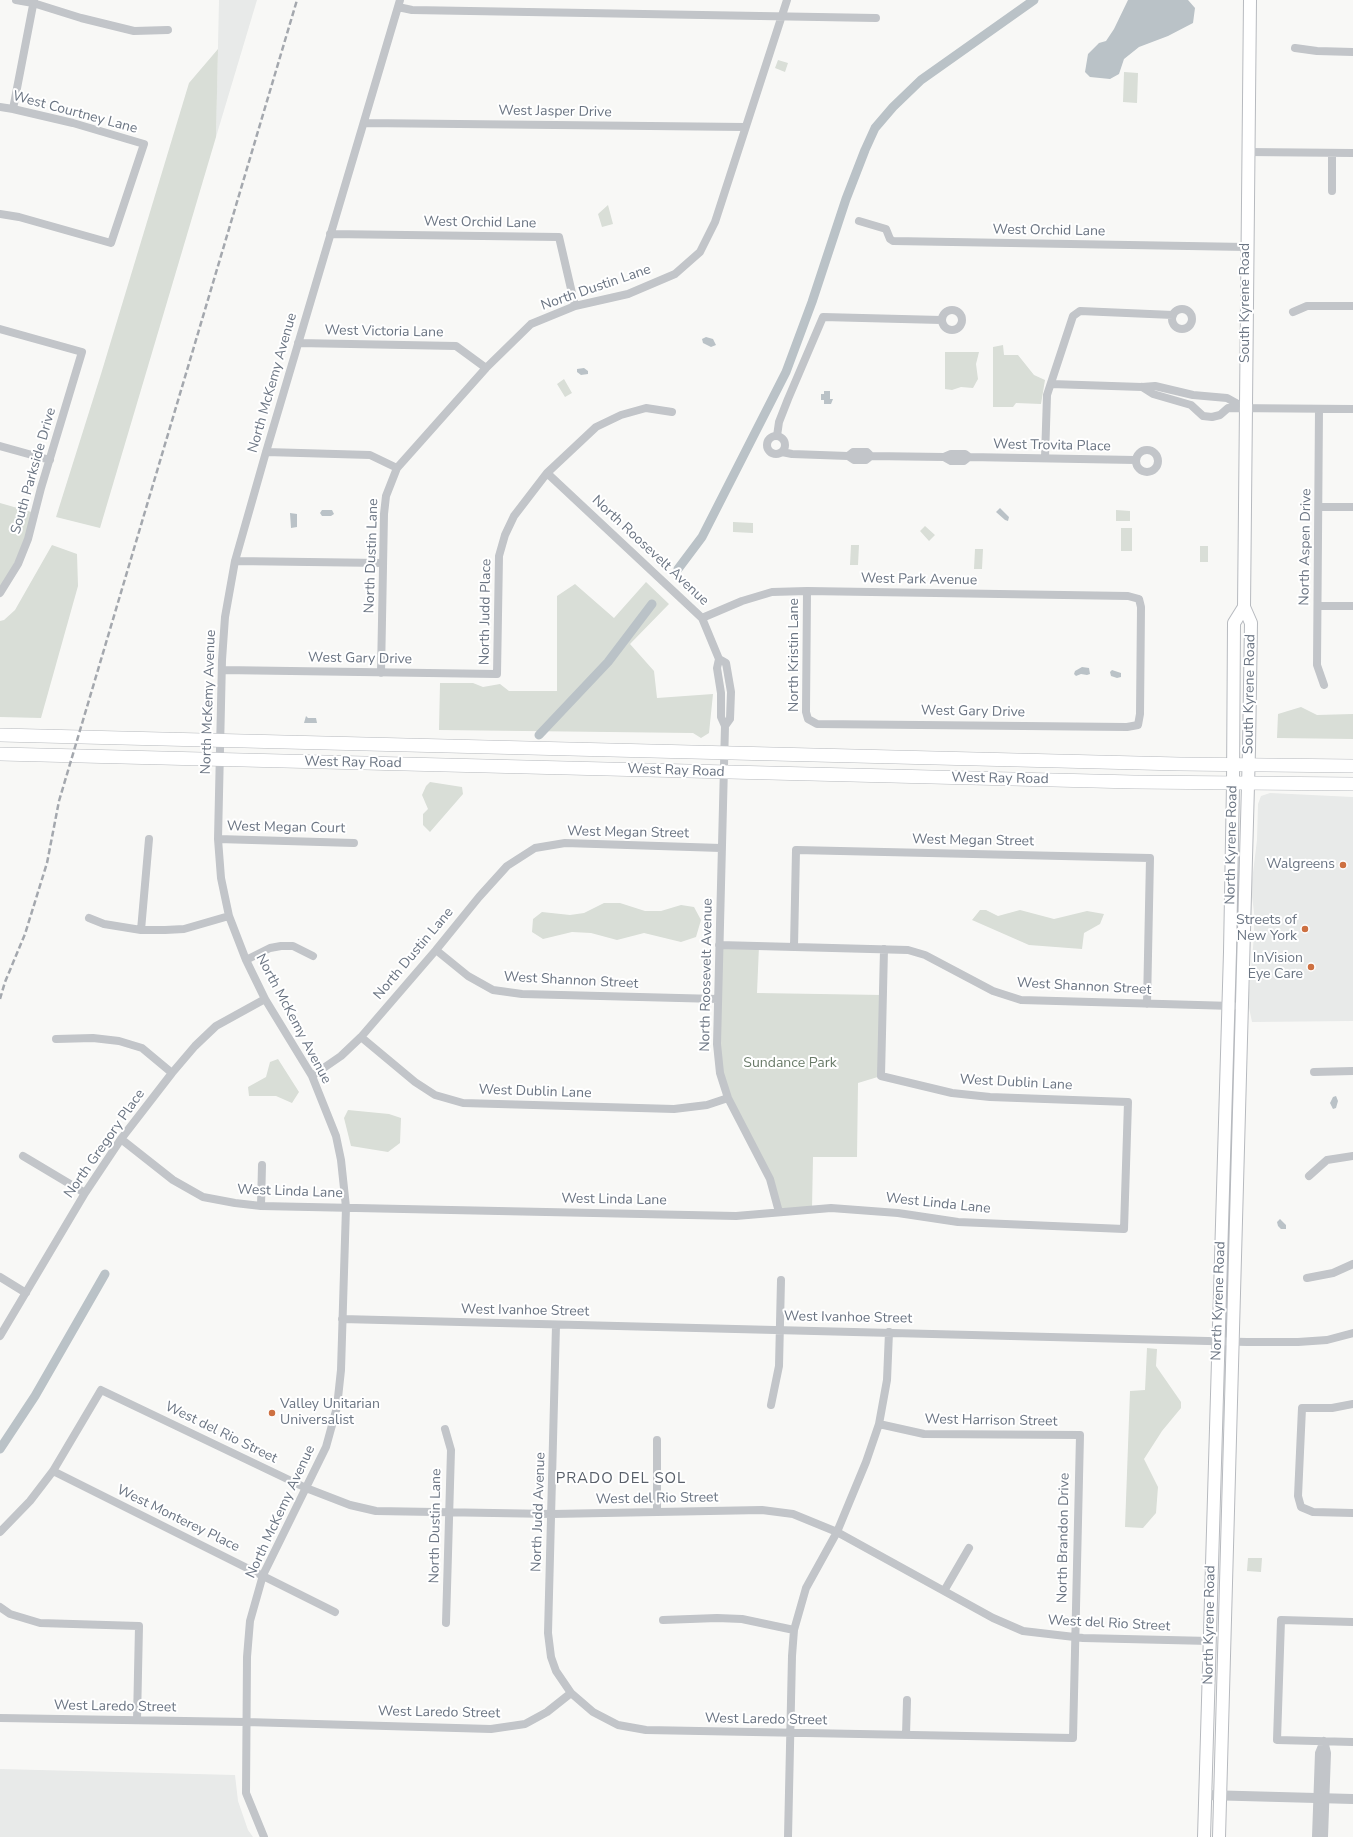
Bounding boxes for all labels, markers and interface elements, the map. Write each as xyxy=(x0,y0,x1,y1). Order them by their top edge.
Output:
street label: West Courtney Lane xyxy=(11,88,139,138)
street label: West Jasper Drive xyxy=(498,103,612,121)
street label: West Orchid Lane xyxy=(423,214,537,232)
street label: West Orchid Lane xyxy=(992,222,1106,240)
street label: South Kyrene Road xyxy=(1238,243,1254,363)
street label: North Dustin Lane xyxy=(539,261,653,315)
street label: North McKemy Avenue xyxy=(245,311,301,455)
street label: West Victoria Lane xyxy=(324,323,444,341)
street label: South Parkside Drive xyxy=(8,406,60,536)
street label: West Trovita Place xyxy=(993,437,1111,455)
street label: North Aspen Drive xyxy=(1297,488,1315,606)
street label: North Roosevelt Avenue xyxy=(588,492,712,610)
street label: North Dustin Lane xyxy=(362,498,382,614)
street label: North Judd Place xyxy=(477,559,495,665)
street label: West Park Avenue xyxy=(861,571,977,589)
street label: North Kristin Lane xyxy=(787,598,803,712)
street label: North McKemy Avenue xyxy=(198,629,220,775)
street label: South Kyrene Road xyxy=(1241,634,1259,754)
street label: West Gary Drive xyxy=(308,650,412,668)
street label: West Gary Drive xyxy=(921,703,1025,721)
street label: West Ray Road xyxy=(304,754,402,772)
street label: West Ray Road xyxy=(627,761,725,781)
street label: West Ray Road xyxy=(951,770,1049,788)
street label: North Kyrene Road xyxy=(1223,785,1241,905)
street label: West Megan Court xyxy=(227,819,345,837)
street label: West Megan Street xyxy=(567,824,689,842)
street label: West Megan Street xyxy=(912,832,1034,850)
place label: Walgreens xyxy=(1266,857,1335,873)
marker: Walgreens xyxy=(1338,860,1348,870)
street label: North Roosevelt Avenue xyxy=(697,898,717,1052)
street label: North Dustin Lane xyxy=(371,905,457,1003)
place label: Streets of New York xyxy=(1236,913,1297,946)
marker: Streets of New York xyxy=(1300,924,1310,934)
street label: North McKemy Avenue xyxy=(252,951,334,1087)
place label: InVision Eye Care xyxy=(1248,951,1303,984)
marker: InVision Eye Care xyxy=(1306,962,1316,972)
street label: West Shannon Street xyxy=(503,969,639,993)
street label: West Shannon Street xyxy=(1016,975,1152,999)
park label: Sundance Park xyxy=(743,1056,837,1072)
street label: West Dublin Lane xyxy=(959,1072,1073,1094)
street label: West Dublin Lane xyxy=(478,1082,592,1102)
street label: North Gregory Place xyxy=(61,1086,149,1202)
street label: West Linda Lane xyxy=(237,1182,343,1202)
street label: West Linda Lane xyxy=(885,1190,991,1218)
street label: West Linda Lane xyxy=(561,1191,667,1209)
street label: North Kyrene Road xyxy=(1209,1241,1229,1361)
street label: West Ivanhoe Street xyxy=(461,1301,589,1321)
street label: West Ivanhoe Street xyxy=(784,1308,912,1328)
place label: Valley Unitarian Universalist xyxy=(280,1397,380,1430)
street label: West del Rio Street xyxy=(162,1399,280,1467)
marker: Valley Unitarian Universalist xyxy=(267,1408,277,1418)
street label: West Harrison Street xyxy=(924,1411,1058,1431)
street label: North McKemy Avenue xyxy=(243,1443,319,1581)
street label: North Judd Avenue xyxy=(529,1452,549,1572)
street label: North Dustin Lane xyxy=(427,1468,445,1584)
district label: PRADO DEL SOL xyxy=(556,1470,686,1488)
street label: North Brandon Drive xyxy=(1054,1473,1074,1603)
street label: West Monterey Place xyxy=(114,1482,242,1556)
street label: West del Rio Street xyxy=(595,1490,719,1508)
street label: North Kyrene Road xyxy=(1201,1565,1219,1685)
street label: West del Rio Street xyxy=(1047,1612,1171,1636)
street label: West Laredo Street xyxy=(54,1698,176,1716)
street label: West Laredo Street xyxy=(378,1704,500,1722)
street label: West Laredo Street xyxy=(705,1711,827,1729)

